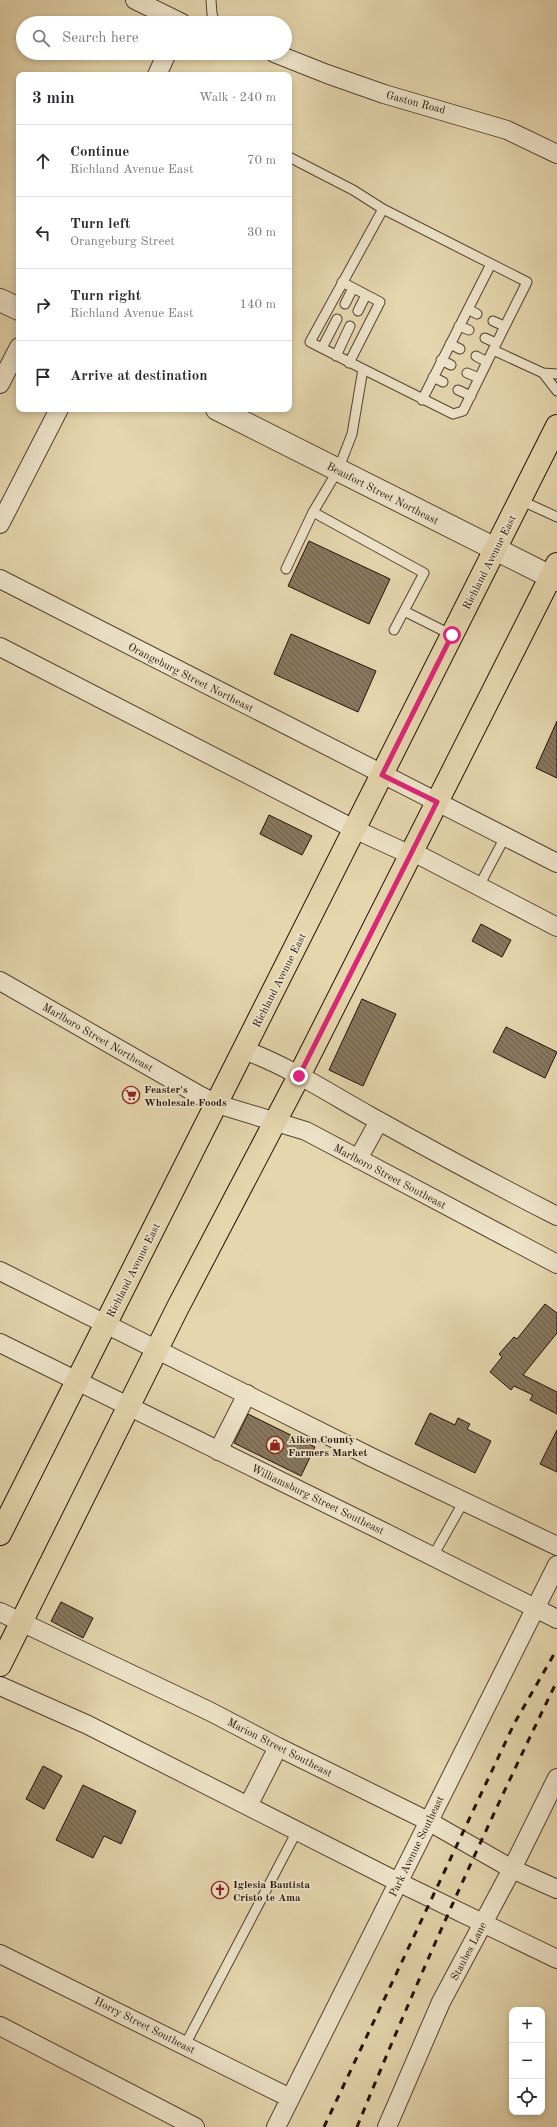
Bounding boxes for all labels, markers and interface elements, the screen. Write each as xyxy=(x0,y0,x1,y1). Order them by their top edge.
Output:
search box xyxy=(16,16,292,60)
icon: search xyxy=(30,27,52,49)
text: Search here xyxy=(62,31,139,46)
text: 3 min xyxy=(32,90,75,107)
street label: Gaston Road xyxy=(385,90,447,117)
text: Walk · 240 m xyxy=(199,91,276,104)
text: Continue xyxy=(70,145,129,160)
icon: ahead xyxy=(32,150,54,172)
text: 70 m xyxy=(247,154,276,167)
text: Richland Avenue East xyxy=(70,163,193,176)
text: Turn left xyxy=(70,217,130,232)
icon: left xyxy=(32,222,54,244)
text: 30 m xyxy=(247,226,276,239)
text: Orangeburg Street xyxy=(70,235,175,248)
text: Turn right xyxy=(70,289,141,304)
icon: right xyxy=(32,294,54,316)
text: 140 m xyxy=(239,298,276,311)
text: Richland Avenue East xyxy=(70,307,193,320)
icon: arrive xyxy=(32,366,54,388)
text: Arrive at destination xyxy=(70,369,208,384)
street label: Beaufort Street Northeast xyxy=(325,461,440,527)
street label: Richland Avenue East xyxy=(462,514,519,612)
route start xyxy=(443,626,461,644)
street label: Orangeburg Street Northeast xyxy=(126,642,255,715)
street label: Richland Avenue East xyxy=(252,932,309,1030)
street label: Marlboro Street Northeast xyxy=(40,1002,155,1075)
route end xyxy=(290,1067,308,1085)
supermarket icon: Feaster's Wholesale Foods xyxy=(121,1085,141,1105)
place label: Feaster's Wholesale Foods xyxy=(144,1085,227,1109)
street label: Marlboro Street Southeast xyxy=(331,1143,447,1212)
street label: Richland Avenue East xyxy=(106,1222,163,1320)
shop icon: Aiken County Farmers Market xyxy=(265,1435,285,1455)
place label: Aiken County Farmers Market xyxy=(288,1435,367,1459)
street label: Williamsburg Street Southeast xyxy=(249,1463,386,1537)
street label: Marion Street Southeast xyxy=(225,1717,334,1780)
street label: Park Avenue Southeast xyxy=(388,1794,447,1899)
church icon: Iglesia Bautista Cristo te Ama xyxy=(210,1880,230,1900)
place label: Iglesia Bautista Cristo te Ama xyxy=(233,1880,311,1904)
street label: Staubes Lane xyxy=(449,1921,489,1983)
street label: Horry Street Southeast xyxy=(92,1996,197,2057)
map controls xyxy=(509,2007,545,2115)
button: + xyxy=(509,2007,545,2043)
button: − xyxy=(509,2043,545,2079)
button: locate xyxy=(509,2079,545,2115)

